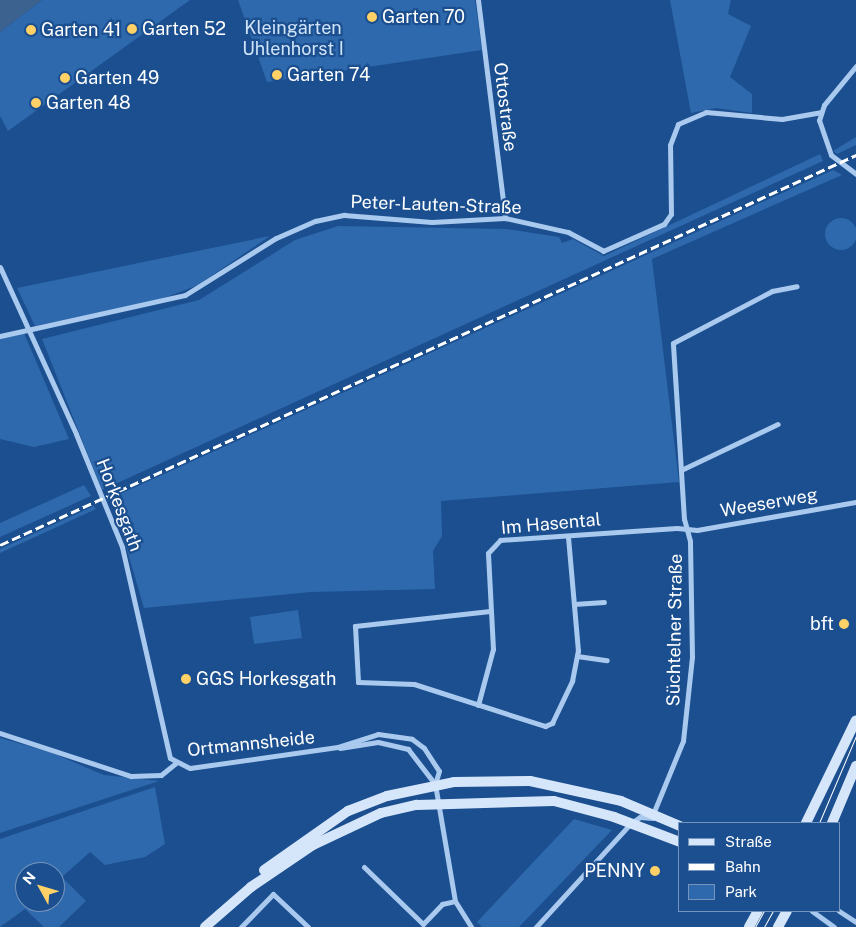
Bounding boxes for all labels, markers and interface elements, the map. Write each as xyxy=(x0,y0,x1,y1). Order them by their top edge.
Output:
place label: Garten 70 xyxy=(382,6,465,28)
marker: Garten 70 xyxy=(366,11,378,23)
place label: Garten 52 xyxy=(142,18,226,40)
park label: Kleingärten Uhlenhorst I xyxy=(242,18,344,60)
place label: Garten 41 xyxy=(41,19,121,41)
marker: Garten 52 xyxy=(126,23,138,35)
marker: Garten 41 xyxy=(25,24,37,36)
street label: Ottostraße xyxy=(489,61,521,153)
place label: Garten 74 xyxy=(287,64,370,86)
place label: Garten 49 xyxy=(75,67,159,89)
marker: Garten 74 xyxy=(271,69,283,81)
marker: Garten 49 xyxy=(59,72,71,84)
place label: Garten 48 xyxy=(46,92,131,114)
marker: Garten 48 xyxy=(30,97,42,109)
street label: Peter-Lauten-Straße xyxy=(350,191,522,219)
street label: Horkesgath xyxy=(91,456,147,554)
street label: Weeserweg xyxy=(719,484,819,522)
street label: Im Hasental xyxy=(500,509,602,539)
street label: Süchtelner Straße xyxy=(663,553,687,707)
place label: bft xyxy=(810,613,834,635)
marker: bft xyxy=(838,618,850,630)
place label: GGS Horkesgath xyxy=(196,668,336,690)
marker: GGS Horkesgath xyxy=(180,673,192,685)
street label: Ortmannsheide xyxy=(186,727,316,761)
legend xyxy=(678,822,841,912)
text: Straße xyxy=(725,833,772,850)
text: Bahn xyxy=(725,858,761,875)
place label: PENNY xyxy=(584,860,645,882)
north arrow xyxy=(15,862,65,912)
marker: PENNY xyxy=(649,865,661,877)
text: N xyxy=(19,869,39,887)
text: Park xyxy=(725,883,757,900)

